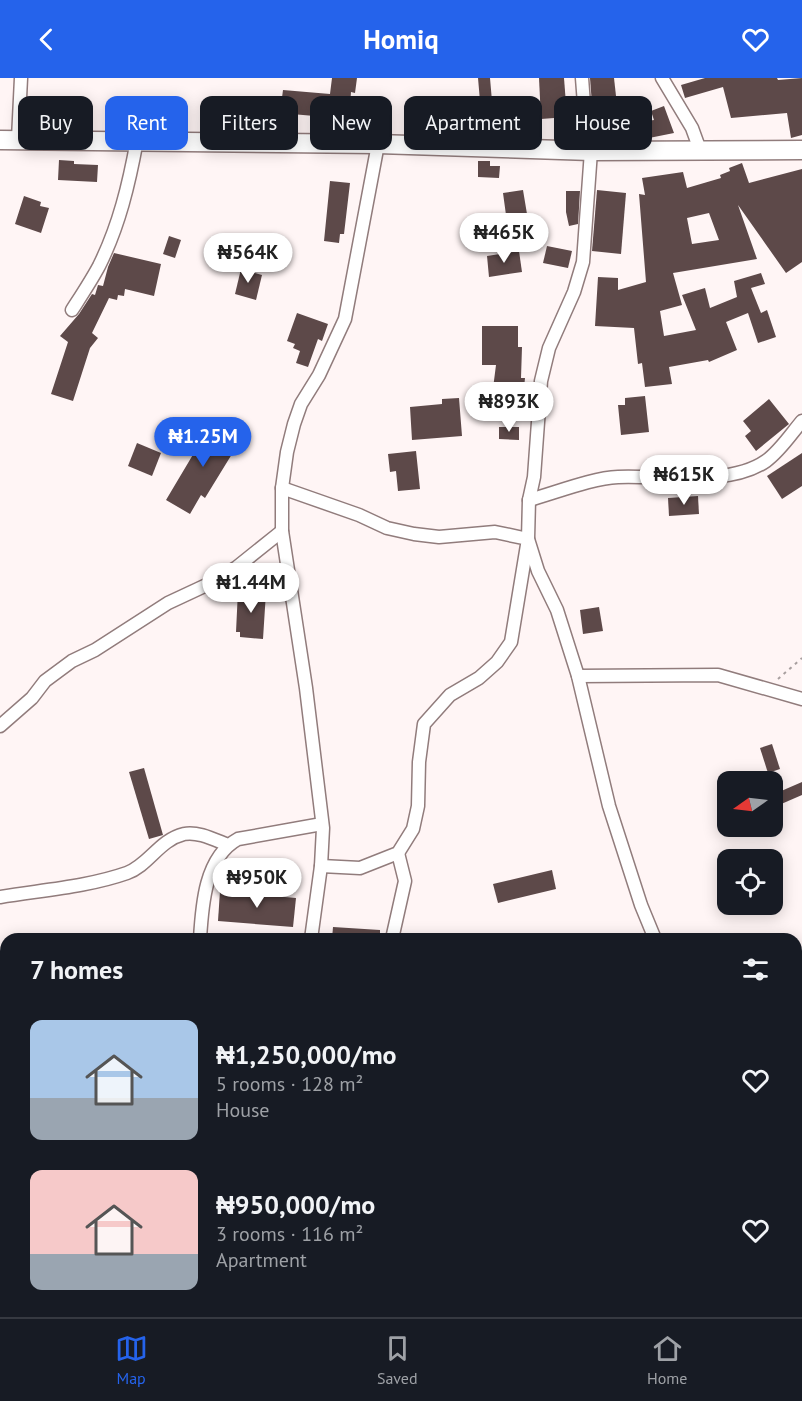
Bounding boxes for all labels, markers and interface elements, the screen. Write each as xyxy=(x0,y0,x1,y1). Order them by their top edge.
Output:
text: Homiq xyxy=(363,22,439,56)
icon: back xyxy=(30,23,63,56)
icon: heart xyxy=(739,23,772,56)
chip: Buy xyxy=(18,96,93,150)
chip: Rent xyxy=(105,96,188,150)
chip: Filters xyxy=(200,96,298,150)
chip: New xyxy=(310,96,392,150)
chip: Apartment xyxy=(404,96,542,150)
chip: House xyxy=(554,96,652,150)
pin: ₦465K xyxy=(462,213,546,264)
text: ₦465K xyxy=(474,219,534,245)
pin: ₦564K xyxy=(206,233,290,284)
text: ₦564K xyxy=(218,239,278,265)
pin: ₦893K xyxy=(467,382,551,433)
text: ₦893K xyxy=(479,388,539,414)
pin: ₦1.25M xyxy=(154,417,252,468)
text: ₦1.25M xyxy=(168,423,238,449)
pin: ₦615K xyxy=(642,455,726,506)
text: ₦615K xyxy=(654,461,714,487)
pin: ₦1.44M xyxy=(202,563,300,614)
text: ₦1.44M xyxy=(216,569,286,595)
north arrow xyxy=(717,771,783,837)
map controls xyxy=(717,771,783,915)
button: locate xyxy=(717,849,783,915)
pin: ₦950K xyxy=(215,858,299,909)
text: ₦950K xyxy=(227,864,287,890)
text: 7 homes xyxy=(30,953,123,986)
icon: filters xyxy=(739,953,772,986)
text: ₦1,250,000/mo xyxy=(216,1038,397,1071)
icon: home xyxy=(78,1044,150,1116)
icon: heart xyxy=(739,1064,772,1097)
text: 5 rooms · 128 m² xyxy=(216,1071,363,1097)
text: House xyxy=(216,1097,270,1123)
text: ₦950,000/mo xyxy=(216,1188,375,1221)
icon: home xyxy=(78,1194,150,1266)
icon: heart xyxy=(739,1214,772,1247)
text: 3 rooms · 116 m² xyxy=(216,1221,363,1247)
text: Apartment xyxy=(216,1247,307,1273)
tab: Map xyxy=(115,1332,148,1388)
tab: Saved xyxy=(377,1332,418,1388)
tab: Home xyxy=(647,1332,687,1388)

